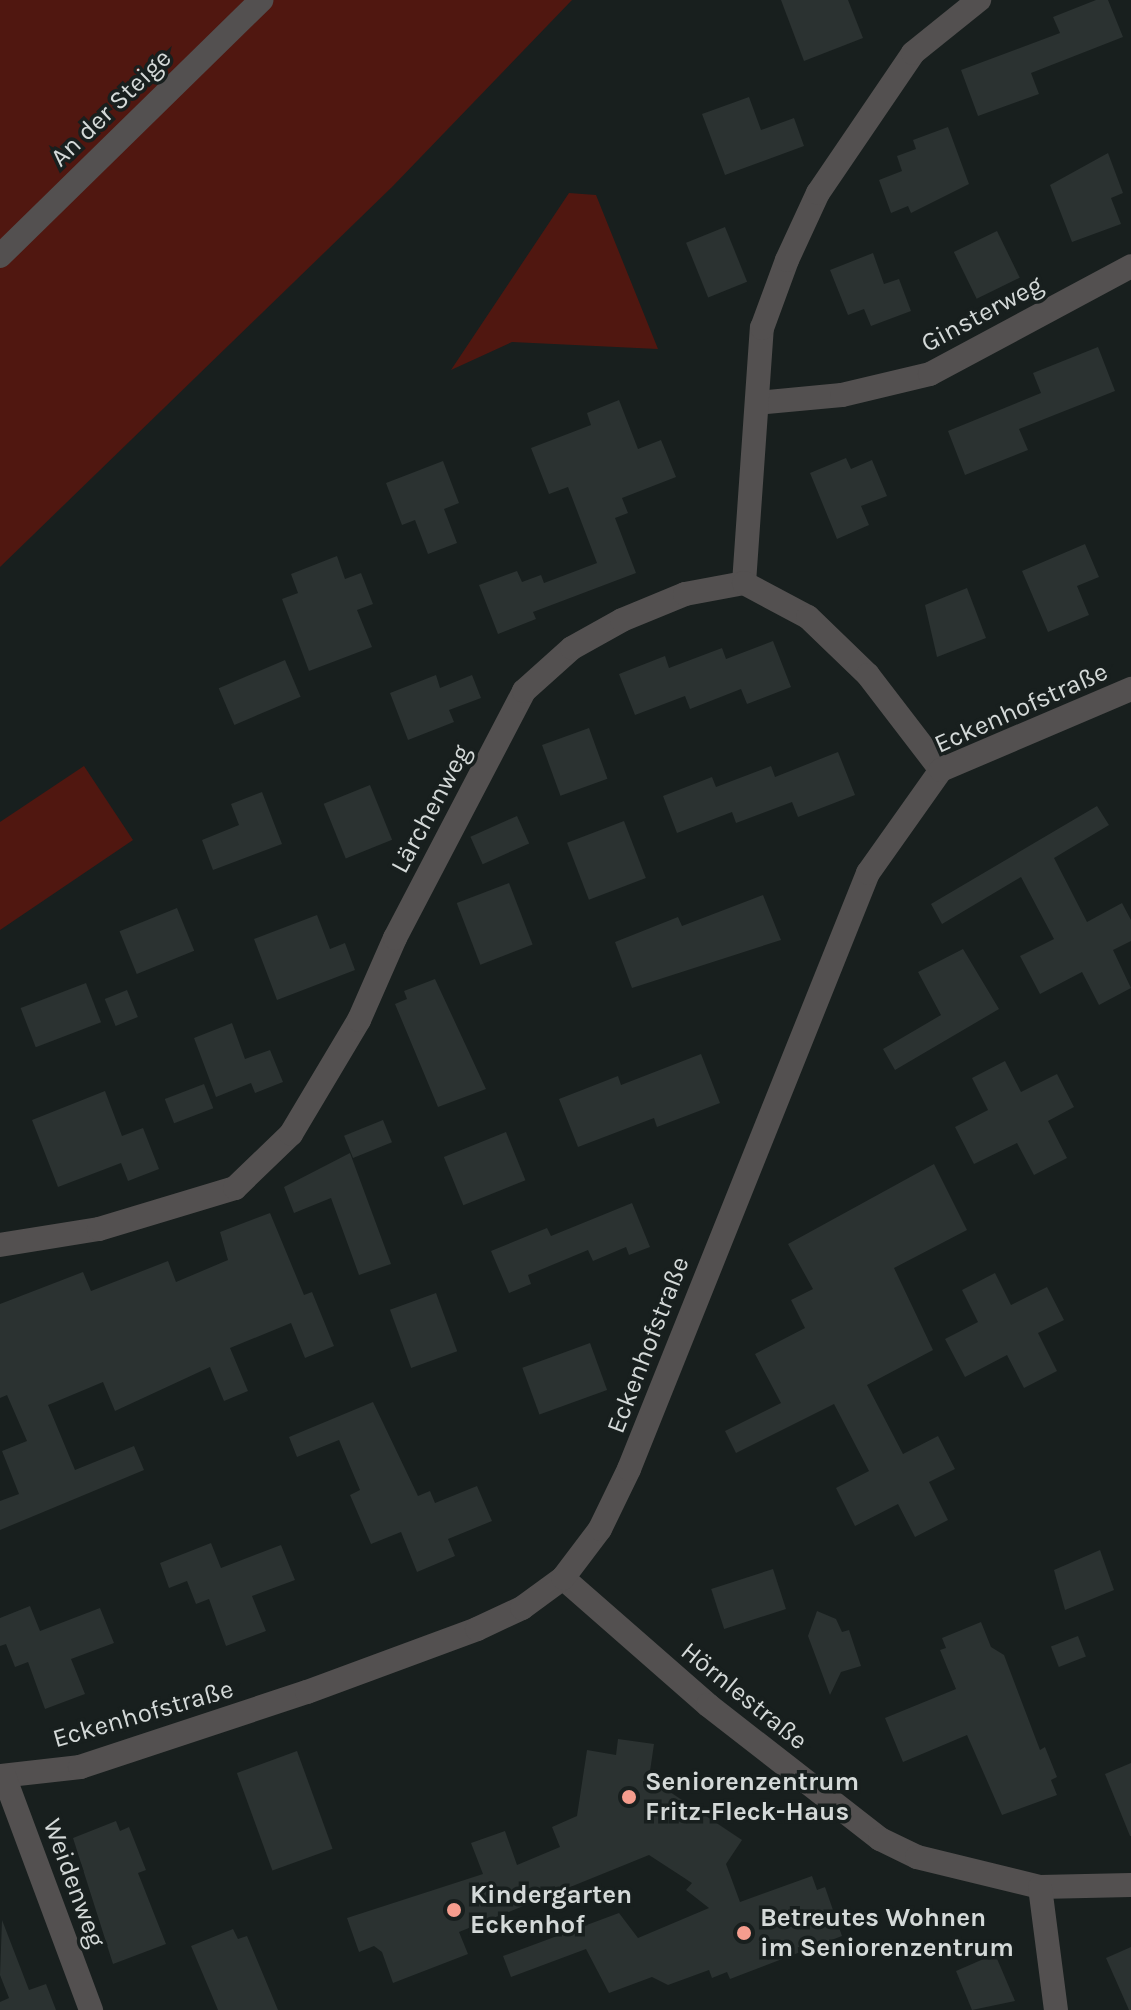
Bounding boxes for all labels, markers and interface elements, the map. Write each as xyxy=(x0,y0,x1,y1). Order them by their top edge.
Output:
street label: An der Steige xyxy=(44,43,178,173)
street label: Ginsterweg xyxy=(916,269,1048,359)
street label: Eckenhofstraße xyxy=(930,656,1112,760)
street label: Lärchenweg xyxy=(384,739,478,879)
street label: Eckenhofstraße xyxy=(600,1252,696,1438)
street label: Hörnlestraße xyxy=(674,1635,814,1757)
street label: Eckenhofstraße xyxy=(49,1673,237,1755)
place label: Seniorenzentrum Fritz-Fleck-Haus xyxy=(645,1766,859,1828)
marker: Seniorenzentrum Fritz-Fleck-Haus xyxy=(620,1788,638,1806)
street label: Weidenweg xyxy=(36,1814,112,1952)
place label: Kindergarten Eckenhof xyxy=(470,1879,632,1940)
marker: Kindergarten Eckenhof xyxy=(445,1901,463,1919)
place label: Betreutes Wohnen im Seniorenzentrum xyxy=(760,1902,1014,1964)
marker: Betreutes Wohnen im Seniorenzentrum xyxy=(735,1924,753,1942)

